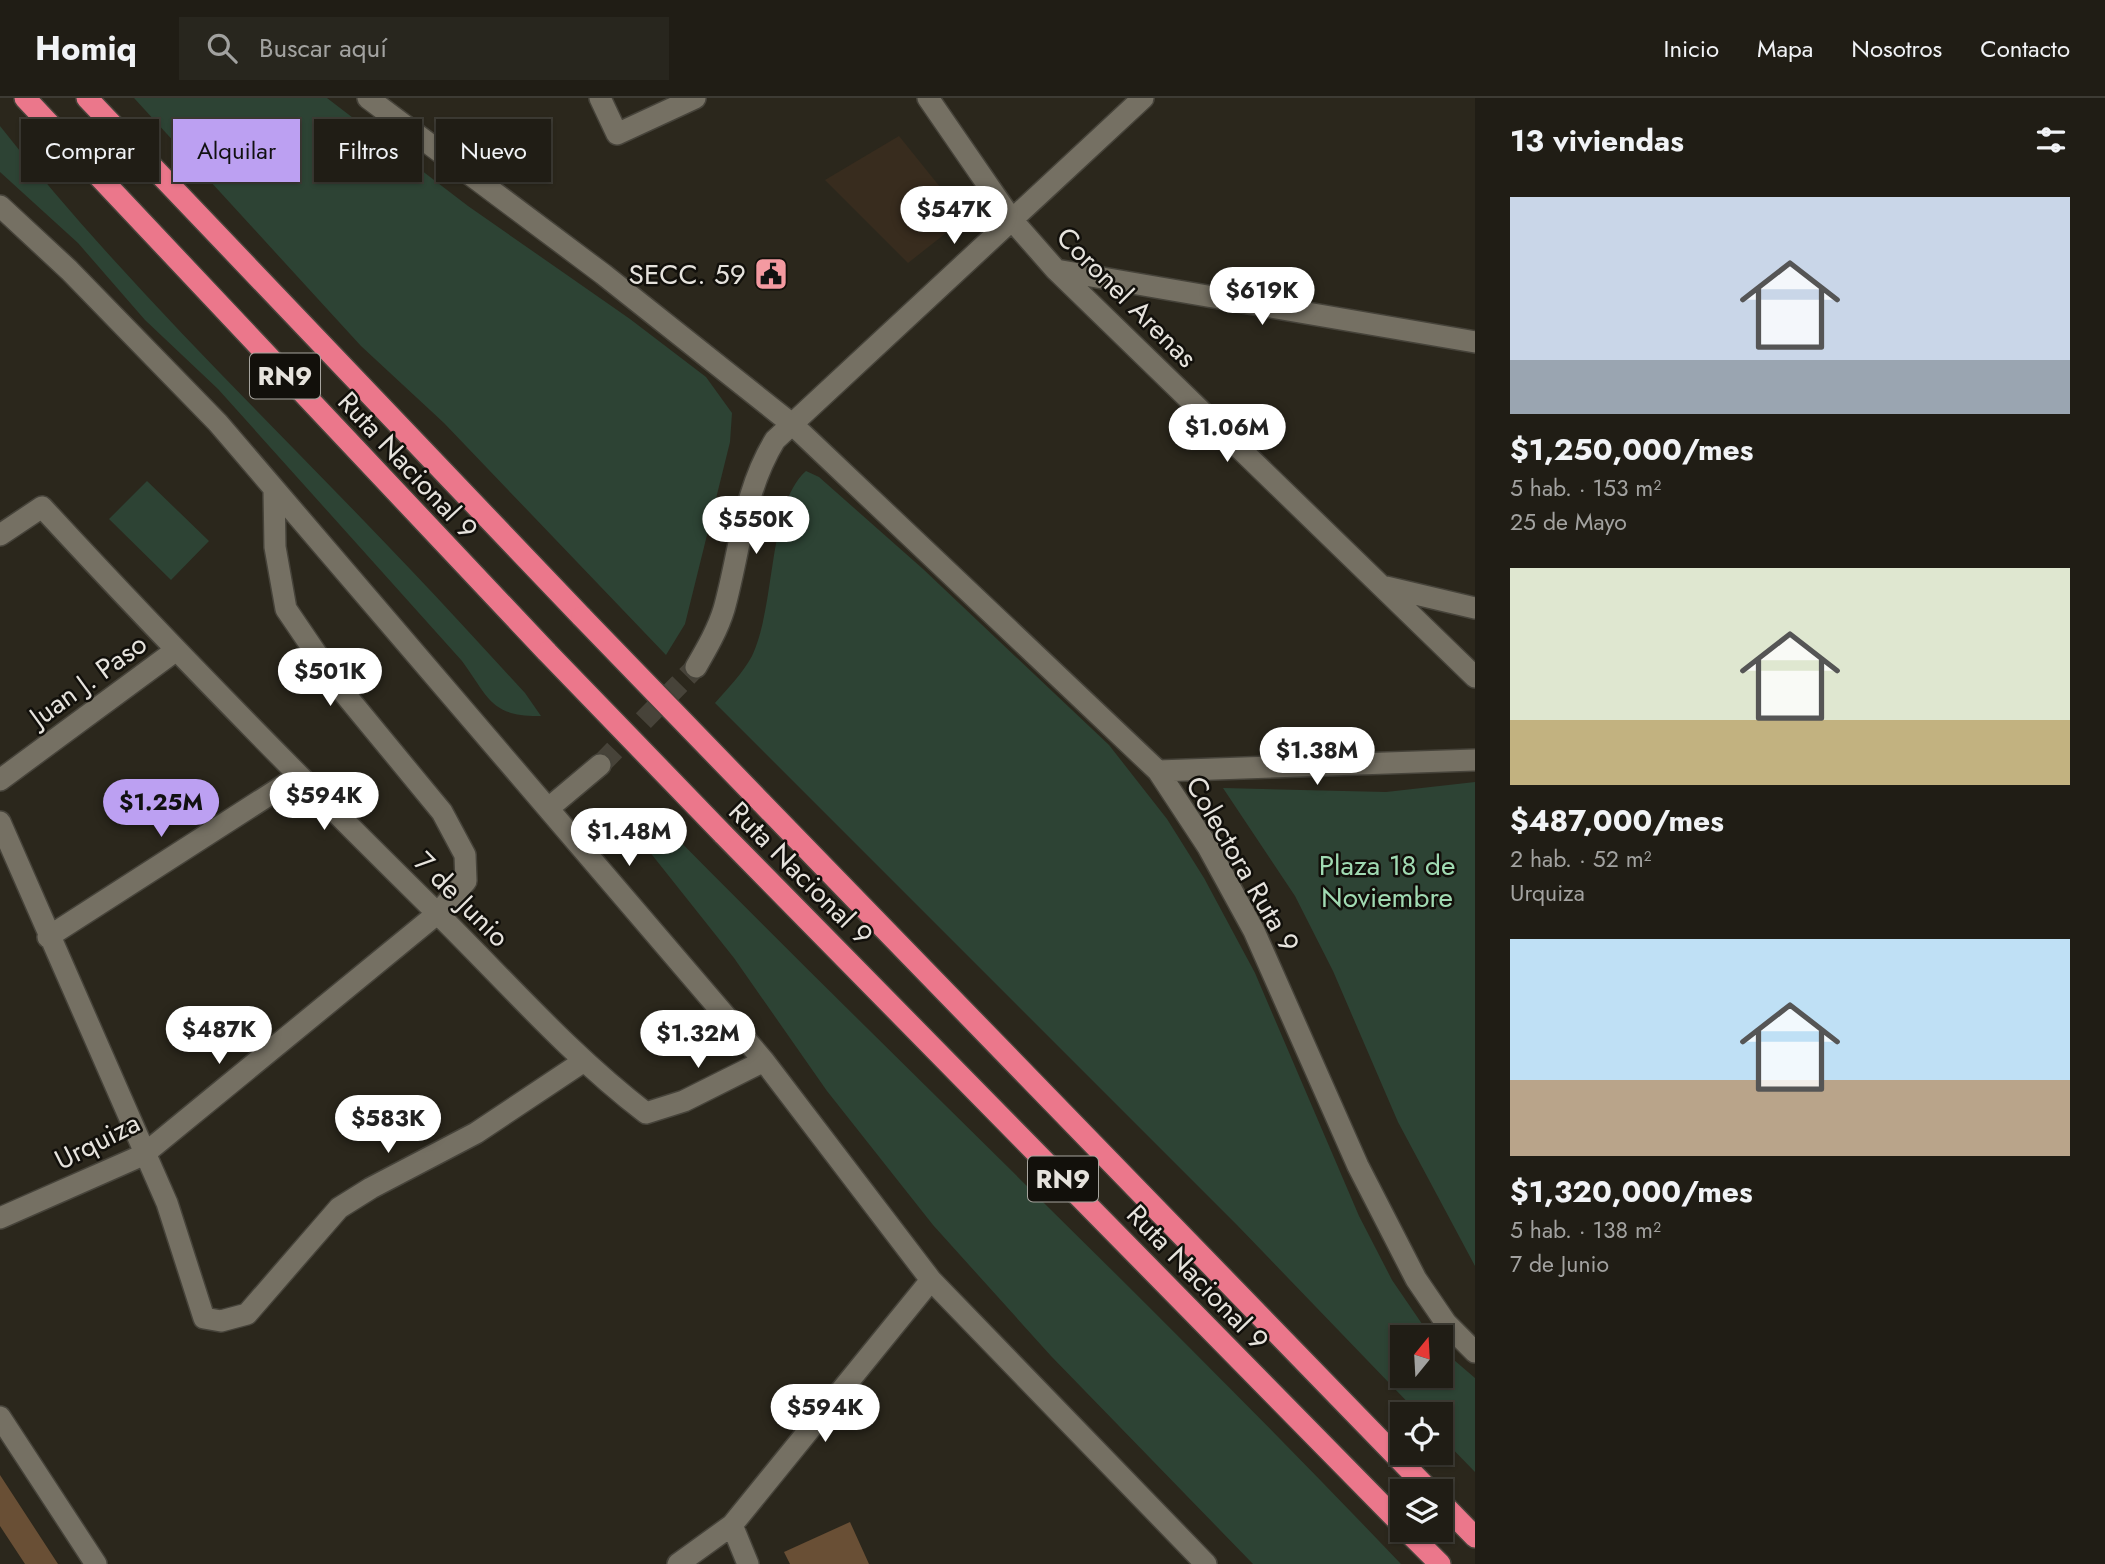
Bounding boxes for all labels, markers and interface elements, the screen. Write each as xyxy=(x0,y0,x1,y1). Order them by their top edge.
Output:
search box xyxy=(179,17,669,80)
text: Homiq xyxy=(35,25,137,72)
icon: search xyxy=(203,29,241,67)
text: Buscar aquí xyxy=(259,29,387,67)
text: Inicio xyxy=(1664,31,1719,66)
text: Mapa xyxy=(1757,31,1813,66)
text: Nosotros xyxy=(1851,31,1942,66)
text: Contacto xyxy=(1980,31,2070,66)
chip: Comprar xyxy=(21,119,159,182)
chip: Alquilar xyxy=(173,119,300,182)
chip: Filtros xyxy=(314,119,422,182)
chip: Nuevo xyxy=(436,119,551,182)
text: 13 viviendas xyxy=(1510,119,1684,162)
icon: filters xyxy=(2032,121,2070,159)
pin: $547K xyxy=(905,186,1003,246)
text: $547K xyxy=(916,192,992,226)
street label: Coronel Arenas xyxy=(1047,218,1206,377)
icon: home xyxy=(1727,242,1853,368)
place label: SECC. 59 xyxy=(629,254,746,295)
public building icon: SECC. 59 xyxy=(752,255,790,293)
pin: $619K xyxy=(1213,268,1311,327)
text: $619K xyxy=(1226,273,1298,307)
road number: RN9 xyxy=(250,354,320,398)
street label: Ruta Nacional 9 xyxy=(328,382,487,549)
pin: $1.06M xyxy=(1170,404,1284,464)
text: $1.06M xyxy=(1185,410,1269,444)
text: $1,250,000/mes xyxy=(1510,428,1753,471)
text: 5 hab. · 153 m² xyxy=(1510,471,1661,505)
pin: $550K xyxy=(707,496,805,556)
text: $550K xyxy=(718,502,794,536)
text: 25 de Mayo xyxy=(1510,505,1627,539)
icon: home xyxy=(1727,613,1853,739)
street label: Juan J. Paso xyxy=(18,624,155,739)
pin: $501K xyxy=(281,648,379,708)
text: $501K xyxy=(294,654,366,688)
pin: $1.38M xyxy=(1260,728,1374,787)
text: $1.38M xyxy=(1276,733,1358,767)
street label: Colectora Ruta 9 xyxy=(1175,769,1310,960)
pin: $594K xyxy=(275,772,373,832)
text: $594K xyxy=(286,778,362,812)
pin: $1.25M xyxy=(104,780,218,839)
text: $1.25M xyxy=(119,785,203,819)
street label: Ruta Nacional 9 xyxy=(719,792,882,955)
text: $487,000/mes xyxy=(1510,799,1724,842)
pin: $1.48M xyxy=(572,808,686,868)
text: $1.48M xyxy=(587,814,671,848)
street label: 7 de Junio xyxy=(405,842,519,956)
text: 2 hab. · 52 m² xyxy=(1510,842,1652,876)
park label: Plaza 18 de Noviembre xyxy=(1319,845,1455,918)
text: Urquiza xyxy=(1510,876,1585,910)
icon: home xyxy=(1727,984,1853,1110)
pin: $487K xyxy=(170,1006,268,1066)
pin: $1.32M xyxy=(641,1010,755,1070)
text: $487K xyxy=(182,1012,256,1046)
text: $1.32M xyxy=(656,1016,740,1050)
pin: $583K xyxy=(339,1096,437,1155)
text: $583K xyxy=(351,1101,425,1135)
street label: Urquiza xyxy=(47,1103,147,1180)
road number: RN9 xyxy=(1028,1156,1098,1202)
text: $1,320,000/mes xyxy=(1510,1170,1753,1213)
street label: Ruta Nacional 9 xyxy=(1117,1195,1278,1360)
text: 5 hab. · 138 m² xyxy=(1510,1213,1661,1247)
text: 7 de Junio xyxy=(1510,1247,1609,1281)
north arrow xyxy=(1390,1325,1452,1388)
map controls xyxy=(1390,1325,1453,1542)
pin: $594K xyxy=(776,1384,874,1444)
text: $594K xyxy=(787,1390,863,1424)
button: locate xyxy=(1390,1402,1453,1465)
button: layers xyxy=(1390,1479,1453,1542)

